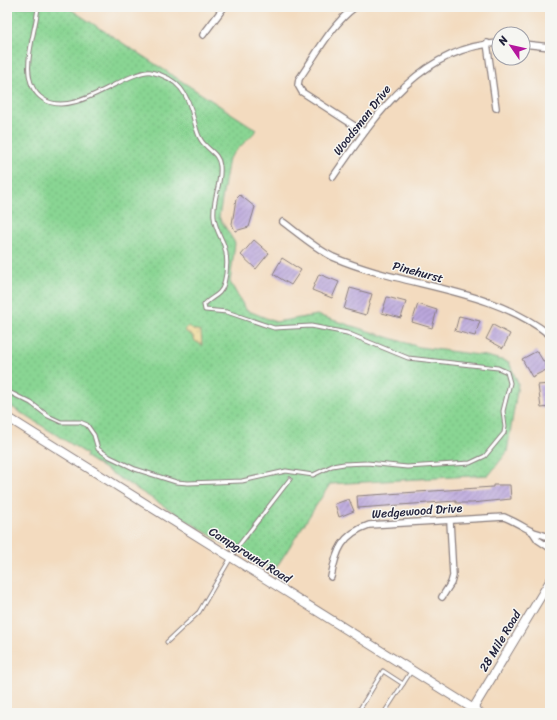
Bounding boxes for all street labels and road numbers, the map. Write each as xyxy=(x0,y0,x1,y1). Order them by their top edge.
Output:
street label: Woodsman Drive xyxy=(327,80,397,160)
street label: Pinehurst xyxy=(390,255,446,289)
street label: Wedgewood Drive xyxy=(371,497,463,525)
street label: Campground Road xyxy=(204,521,297,590)
street label: 28 Mile Road xyxy=(473,605,527,676)

